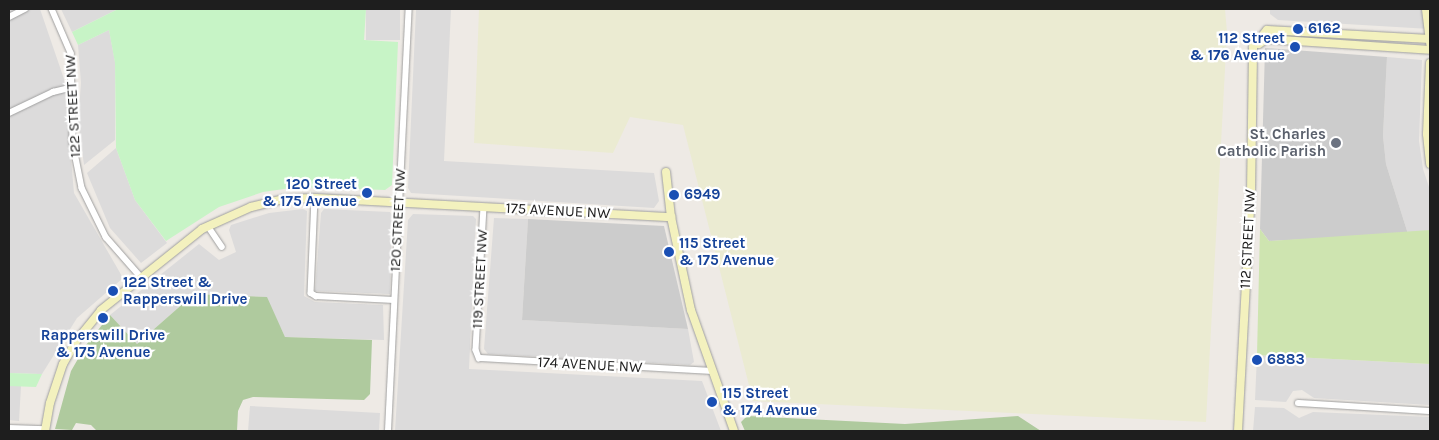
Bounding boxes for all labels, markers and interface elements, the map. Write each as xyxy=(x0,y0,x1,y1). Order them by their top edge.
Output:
place label: 6162 xyxy=(1308,20,1341,38)
marker: 6162 xyxy=(1292,23,1304,35)
place label: 112 Street & 176 Avenue xyxy=(1190,29,1285,64)
marker: 112 Street & 176 Avenue xyxy=(1289,41,1301,53)
street label: 122 STREET NW xyxy=(61,54,85,158)
place label: St. Charles Catholic Parish xyxy=(1217,125,1326,160)
marker: St. Charles Catholic Parish xyxy=(1330,137,1342,149)
street label: 120 STREET NW xyxy=(386,168,410,272)
place label: 120 Street & 175 Avenue xyxy=(262,175,357,210)
place label: 6949 xyxy=(684,186,720,204)
marker: 120 Street & 175 Avenue xyxy=(361,187,373,199)
marker: 6949 xyxy=(668,189,680,201)
street label: 112 STREET NW xyxy=(1236,189,1260,289)
street label: 175 AVENUE NW xyxy=(505,199,611,223)
street label: 119 STREET NW xyxy=(468,229,492,329)
place label: 115 Street & 175 Avenue xyxy=(679,234,774,269)
marker: 115 Street & 175 Avenue xyxy=(663,246,675,258)
place label: 122 Street & Rapperswill Drive xyxy=(123,273,248,308)
marker: 122 Street & Rapperswill Drive xyxy=(107,285,119,297)
marker: Rapperswill Drive & 175 Avenue xyxy=(97,312,109,324)
place label: Rapperswill Drive & 175 Avenue xyxy=(41,326,165,361)
place label: 6883 xyxy=(1267,351,1305,369)
street label: 174 AVENUE NW xyxy=(537,353,643,377)
marker: 6883 xyxy=(1251,354,1263,366)
place label: 115 Street & 174 Avenue xyxy=(722,384,817,419)
marker: 115 Street & 174 Avenue xyxy=(706,396,718,408)

